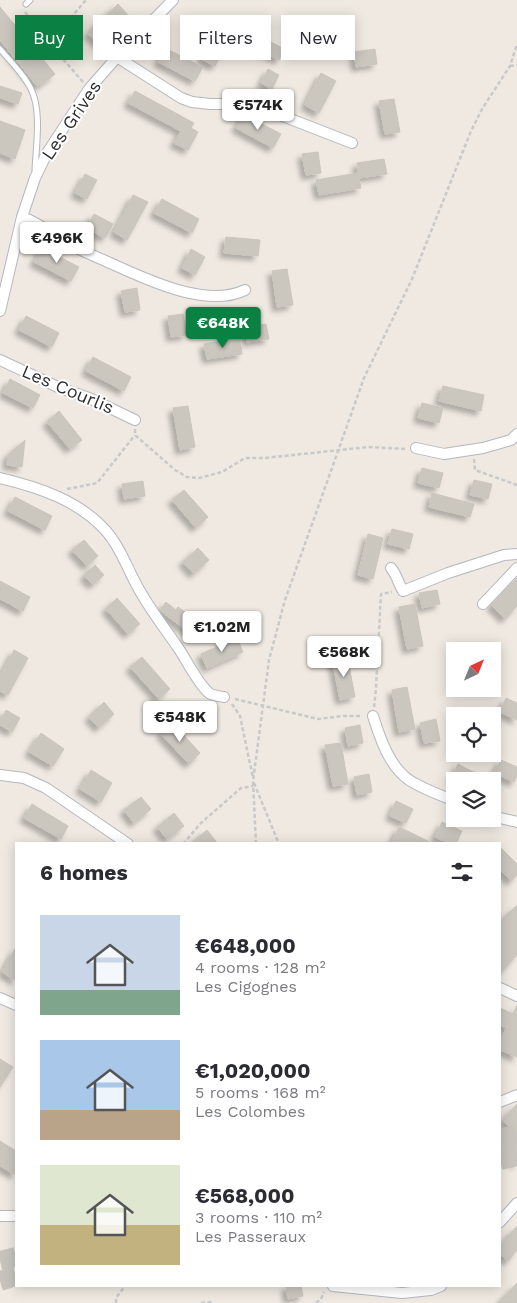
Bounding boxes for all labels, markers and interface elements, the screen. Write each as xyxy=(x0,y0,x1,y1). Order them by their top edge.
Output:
chip: Buy xyxy=(15,15,83,60)
chip: Rent xyxy=(93,15,170,60)
chip: Filters xyxy=(180,15,271,60)
chip: New xyxy=(281,15,355,60)
street label: Les Grives xyxy=(37,76,105,164)
pin: €574K xyxy=(223,88,293,131)
text: €574K xyxy=(233,95,283,114)
pin: €496K xyxy=(22,222,92,264)
text: €496K xyxy=(31,228,83,247)
pin: €648K xyxy=(188,306,258,349)
text: €648K xyxy=(197,313,249,332)
street label: Les Courlis xyxy=(19,360,117,418)
pin: €1.02M xyxy=(181,610,263,653)
text: €1.02M xyxy=(193,617,251,636)
pin: €568K xyxy=(309,636,379,678)
text: €568K xyxy=(318,642,370,661)
north arrow xyxy=(446,642,501,698)
map controls xyxy=(446,642,501,827)
pin: €548K xyxy=(145,700,215,743)
text: €548K xyxy=(154,707,206,726)
button: locate xyxy=(446,707,501,762)
button: layers xyxy=(446,772,501,827)
icon: filters xyxy=(448,858,476,886)
text: 6 homes xyxy=(40,860,128,885)
text: €648,000 xyxy=(195,933,296,958)
icon: home xyxy=(80,935,140,995)
text: 4 rooms · 128 m² xyxy=(195,958,326,977)
text: Les Cigognes xyxy=(195,977,297,996)
text: €1,020,000 xyxy=(195,1058,311,1083)
icon: home xyxy=(80,1060,140,1120)
text: 5 rooms · 168 m² xyxy=(195,1083,326,1102)
text: Les Colombes xyxy=(195,1102,305,1121)
text: €568,000 xyxy=(195,1183,295,1208)
icon: home xyxy=(80,1185,140,1245)
text: 3 rooms · 110 m² xyxy=(195,1208,322,1227)
text: Les Passeraux xyxy=(195,1227,306,1246)

